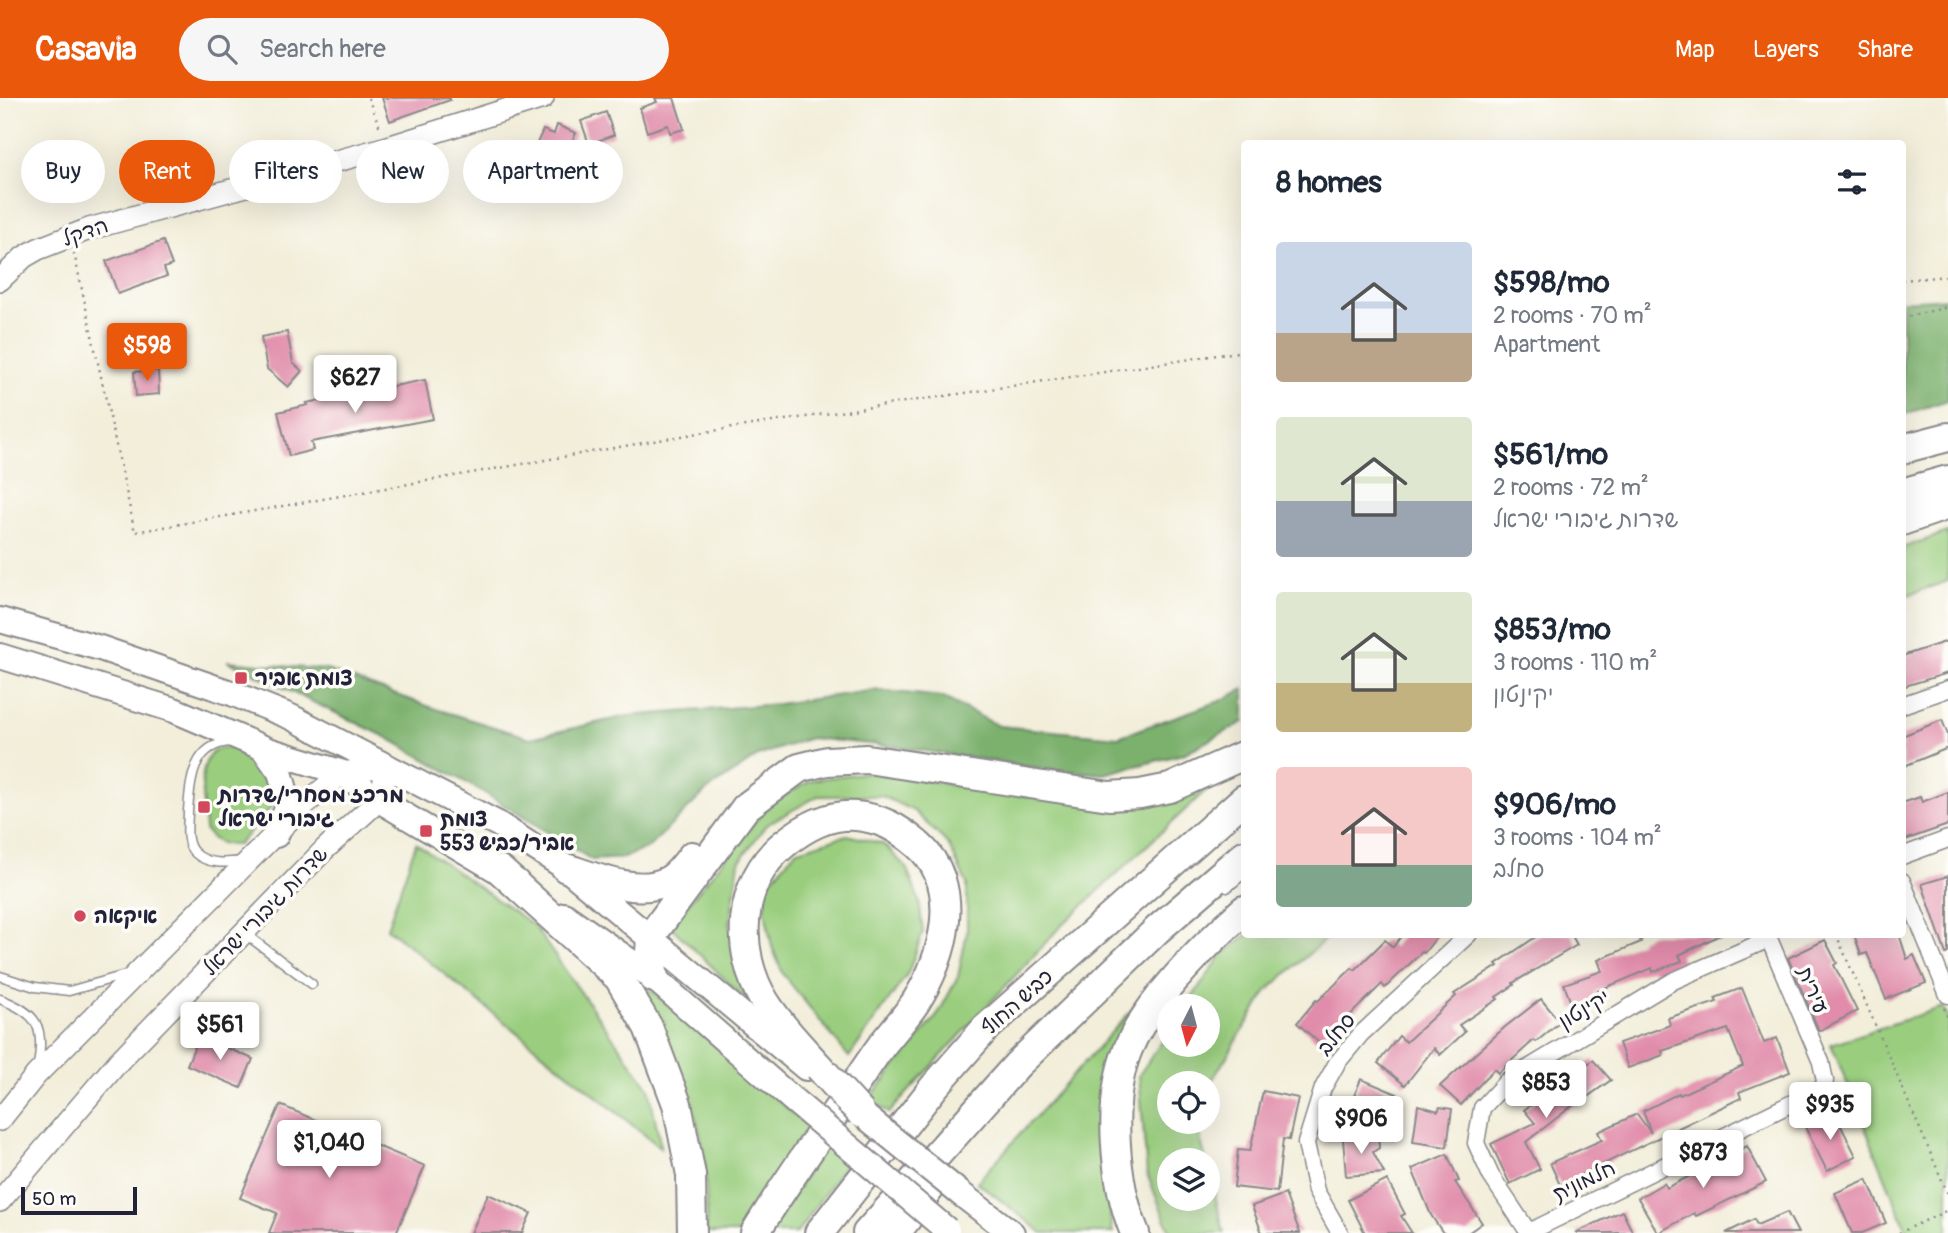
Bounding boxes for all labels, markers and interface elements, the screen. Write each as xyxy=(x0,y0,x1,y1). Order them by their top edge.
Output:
search box xyxy=(179,18,669,81)
text: Casavia xyxy=(35,29,137,70)
icon: search xyxy=(203,30,241,68)
text: Search here xyxy=(259,33,386,65)
text: Map xyxy=(1675,35,1715,64)
text: Layers xyxy=(1753,35,1819,64)
text: Share xyxy=(1857,35,1913,64)
chip: Buy xyxy=(21,140,105,203)
chip: Rent xyxy=(119,140,215,203)
chip: Filters xyxy=(229,140,342,203)
chip: New xyxy=(356,140,449,203)
chip: Apartment xyxy=(463,140,623,203)
icon: filters xyxy=(1833,163,1871,201)
text: 8 homes xyxy=(1276,164,1382,201)
street label: הדקל xyxy=(58,212,112,253)
text: $598/mo xyxy=(1493,264,1610,301)
icon: home xyxy=(1332,270,1416,354)
text: 2 rooms · 70 m² xyxy=(1493,301,1652,330)
pin: $598 xyxy=(106,324,188,383)
text: Apartment xyxy=(1493,330,1600,359)
text: $598 xyxy=(123,331,171,360)
pin: $627 xyxy=(314,356,396,415)
text: $627 xyxy=(330,363,380,392)
text: $561/mo xyxy=(1493,436,1608,473)
icon: home xyxy=(1332,445,1416,529)
text: 2 rooms · 72 m² xyxy=(1493,473,1649,502)
text: שדרות גיבורי ישראל xyxy=(1493,505,1679,534)
text: $853/mo xyxy=(1493,611,1611,648)
icon: home xyxy=(1332,620,1416,704)
text: 3 rooms · 110 m² xyxy=(1493,648,1657,677)
place label: צומת אביר xyxy=(255,665,353,692)
marker: צומת אביר xyxy=(233,670,249,686)
text: יקינטון xyxy=(1493,680,1553,709)
place label: מרכז מסחרי/שדרות גיבורי ישראל xyxy=(216,782,404,833)
text: $906/mo xyxy=(1493,786,1616,823)
icon: home xyxy=(1332,795,1416,879)
marker: מרכז מסחרי/שדרות גיבורי ישראל xyxy=(196,799,212,815)
place label: צומת אביר/כביש 553 xyxy=(440,806,574,857)
marker: צומת אביר/כביש 553 xyxy=(418,823,434,839)
text: 3 rooms · 104 m² xyxy=(1493,823,1662,852)
street label: שדרות גיבורי ישראל xyxy=(197,841,334,982)
text: סחלב xyxy=(1493,855,1544,884)
place label: איקאה xyxy=(94,903,157,930)
marker: איקאה xyxy=(72,908,88,924)
street label: עירית xyxy=(1790,962,1834,1018)
street label: כביש החוף xyxy=(976,963,1059,1042)
street label: יקינטון xyxy=(1554,984,1615,1035)
north arrow xyxy=(1157,994,1220,1057)
map controls xyxy=(1157,994,1220,1211)
pin: $561 xyxy=(179,1002,261,1062)
street label: סחלב xyxy=(1311,1008,1362,1061)
text: $561 xyxy=(196,1010,244,1039)
pin: $853 xyxy=(1505,1060,1587,1120)
text: $853 xyxy=(1521,1068,1571,1097)
button: locate xyxy=(1157,1071,1220,1134)
pin: $935 xyxy=(1789,1082,1871,1142)
text: $935 xyxy=(1805,1090,1855,1119)
pin: $906 xyxy=(1320,1096,1402,1156)
text: $906 xyxy=(1334,1104,1388,1133)
pin: $1,040 xyxy=(272,1121,386,1180)
text: $1,040 xyxy=(293,1128,365,1157)
pin: $873 xyxy=(1662,1130,1744,1190)
text: $873 xyxy=(1678,1138,1728,1167)
button: layers xyxy=(1157,1148,1220,1211)
street label: חלמונית xyxy=(1548,1155,1620,1208)
scale bar xyxy=(21,1184,136,1216)
text: 50 m xyxy=(32,1187,76,1211)

